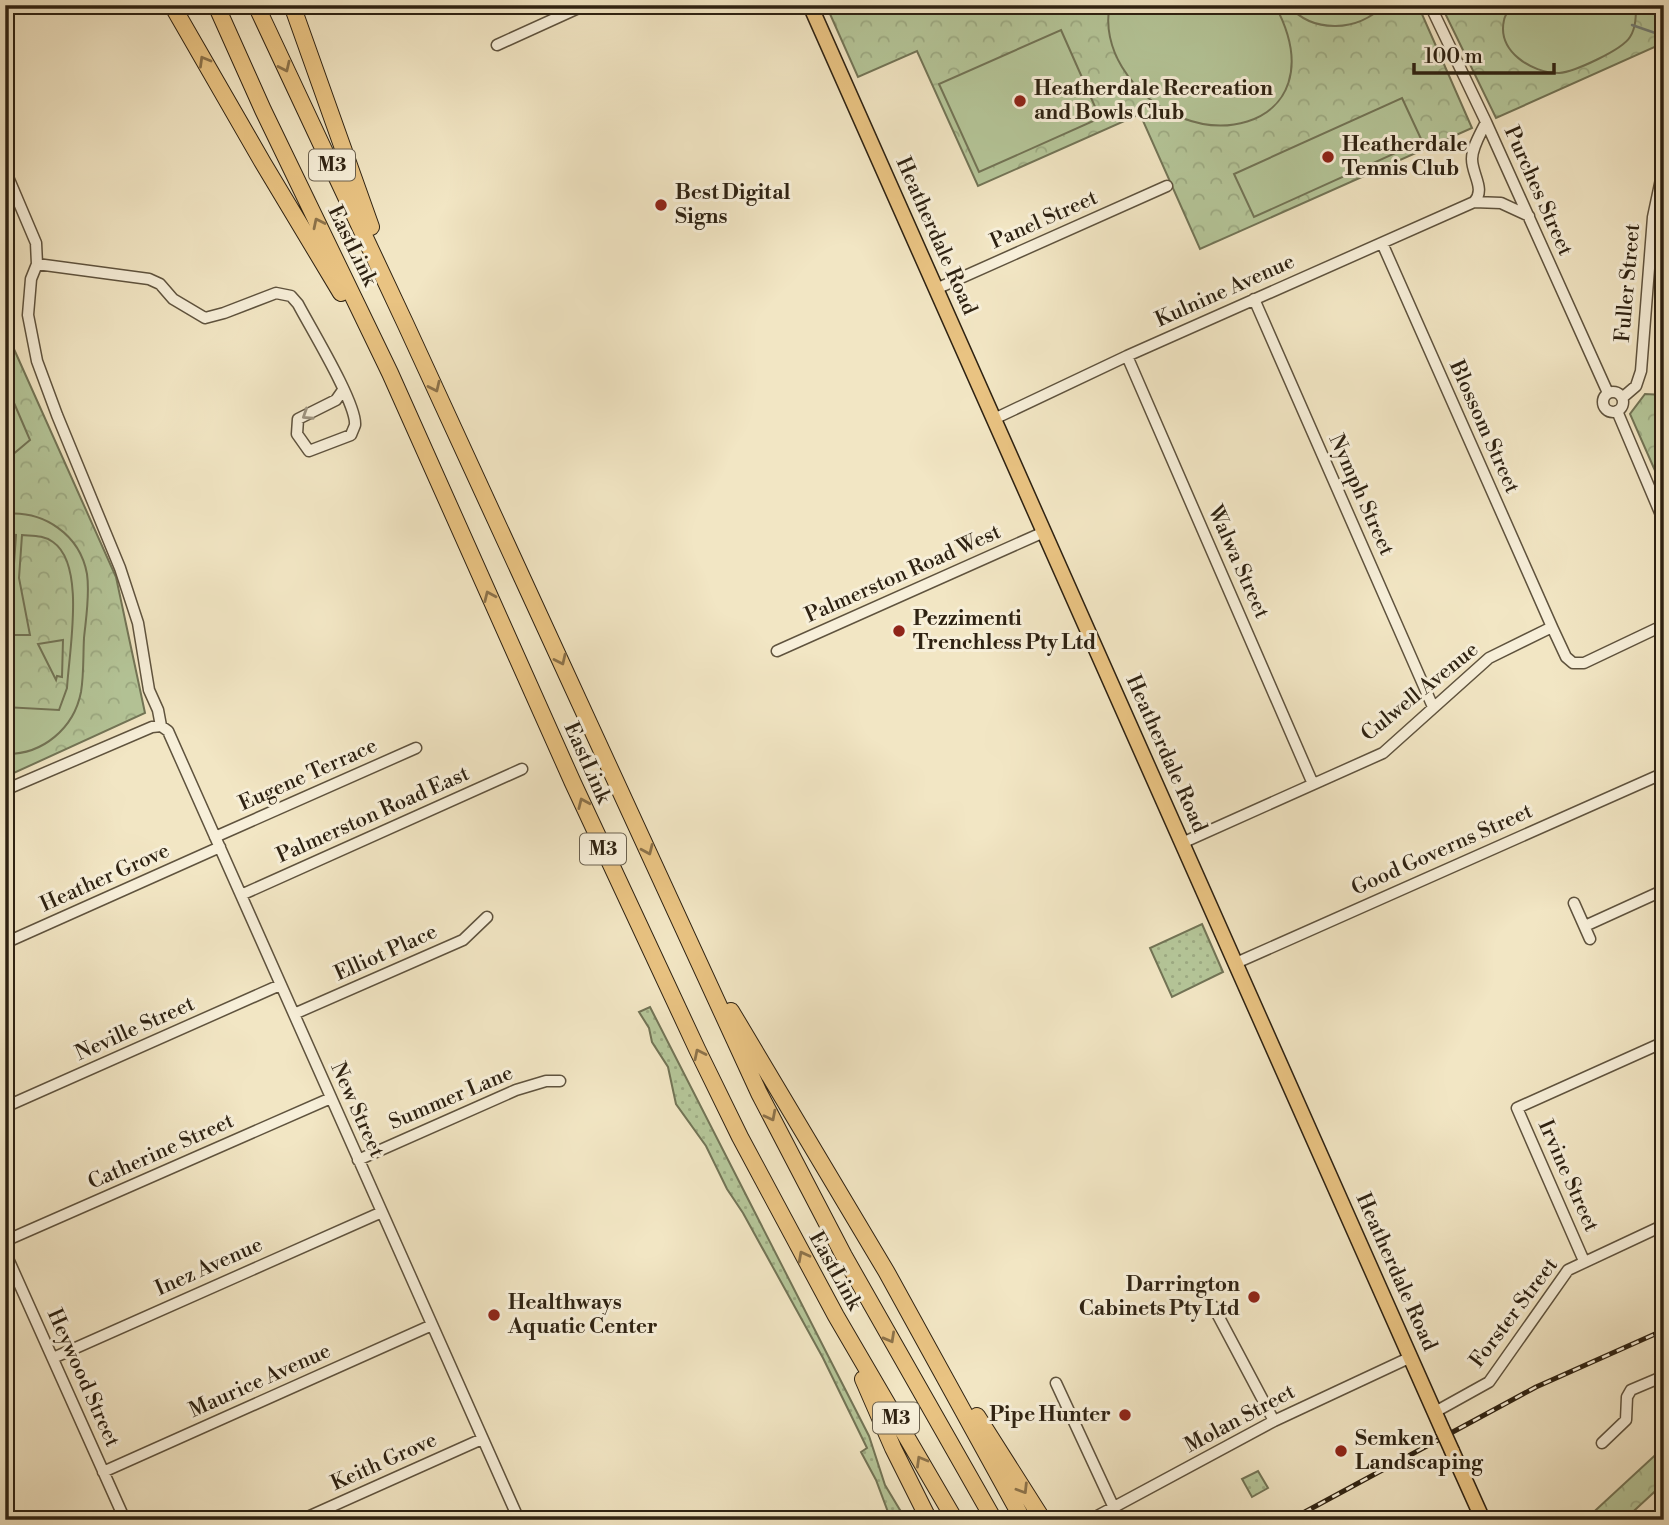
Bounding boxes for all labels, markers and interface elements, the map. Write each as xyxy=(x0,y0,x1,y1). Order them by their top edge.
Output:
scale bar xyxy=(1414,32,1554,76)
text: 100 m xyxy=(1424,44,1483,70)
one-way arrow xyxy=(199,56,212,68)
one-way arrow xyxy=(277,60,291,72)
place label: Heatherdale Recreation and Bowls Club xyxy=(1034,76,1273,126)
marker: Heatherdale Recreation and Bowls Club xyxy=(1012,93,1028,109)
street label: Purches Street xyxy=(1498,122,1578,260)
place label: Heatherdale Tennis Club xyxy=(1342,132,1468,182)
marker: Heatherdale Tennis Club xyxy=(1320,149,1336,165)
road number: M3 xyxy=(309,150,355,181)
street label: Heatherdale Road xyxy=(890,153,983,319)
place label: Best Digital Signs xyxy=(675,180,791,230)
street label: Panel Street xyxy=(986,185,1102,255)
marker: Best Digital Signs xyxy=(653,197,669,213)
street label: EastLink xyxy=(321,202,383,291)
one-way arrow xyxy=(312,218,326,230)
street label: Fuller Street xyxy=(1610,222,1646,343)
street label: Kulnine Avenue xyxy=(1151,249,1299,333)
street label: Blossom Street xyxy=(1443,356,1525,498)
one-way arrow xyxy=(427,380,441,392)
one-way arrow xyxy=(302,407,315,420)
street label: Nymph Street xyxy=(1323,430,1400,560)
street label: Walwa Street xyxy=(1201,500,1275,623)
street label: Palmerston Road West xyxy=(801,519,1005,629)
one-way arrow xyxy=(483,591,497,603)
place label: Pezzimenti Trenchless Pty Ltd xyxy=(913,606,1096,656)
marker: Pezzimenti Trenchless Pty Ltd xyxy=(891,623,907,639)
street label: Culwell Avenue xyxy=(1356,637,1484,747)
one-way arrow xyxy=(553,653,567,665)
street label: Heatherdale Road xyxy=(1120,671,1213,837)
street label: EastLink xyxy=(558,718,617,809)
street label: Eugene Terrace xyxy=(235,733,381,817)
street label: Palmerston Road East xyxy=(273,761,474,869)
one-way arrow xyxy=(577,798,591,811)
street label: Good Governs Street xyxy=(1347,798,1537,902)
road number: M3 xyxy=(580,834,626,864)
street label: Heather Grove xyxy=(36,838,174,918)
one-way arrow xyxy=(640,843,654,855)
street label: Elliot Place xyxy=(331,919,441,987)
street label: Neville Street xyxy=(71,991,199,1067)
one-way arrow xyxy=(694,1049,708,1061)
street label: New Street xyxy=(324,1058,390,1162)
street label: Summer Lane xyxy=(385,1060,517,1136)
street label: Catherine Street xyxy=(84,1108,238,1196)
one-way arrow xyxy=(763,1109,776,1121)
street label: Irvine Street xyxy=(1532,1116,1604,1236)
street label: Heatherdale Road xyxy=(1350,1189,1443,1355)
street label: EastLink xyxy=(803,1227,868,1316)
street label: Inez Avenue xyxy=(151,1232,267,1302)
one-way arrow xyxy=(798,1251,812,1264)
street label: Forster Street xyxy=(1464,1252,1564,1373)
place label: Darrington Cabinets Pty Ltd xyxy=(1079,1272,1240,1322)
marker: Darrington Cabinets Pty Ltd xyxy=(1246,1289,1262,1305)
place label: Healthways Aquatic Center xyxy=(507,1290,658,1340)
street label: Heywood Street xyxy=(41,1305,125,1452)
marker: Healthways Aquatic Center xyxy=(486,1307,502,1323)
one-way arrow xyxy=(882,1331,895,1343)
street label: Maurice Avenue xyxy=(185,1338,335,1424)
street label: Molan Street xyxy=(1180,1379,1300,1459)
road number: M3 xyxy=(873,1402,919,1434)
place label: Pipe Hunter xyxy=(989,1402,1111,1428)
marker: Pipe Hunter xyxy=(1117,1407,1133,1423)
place label: Semken Landscaping xyxy=(1355,1426,1484,1476)
street label: Keith Grove xyxy=(327,1427,441,1497)
marker: Semken Landscaping xyxy=(1333,1443,1349,1459)
one-way arrow xyxy=(916,1455,929,1468)
one-way arrow xyxy=(1015,1481,1028,1494)

